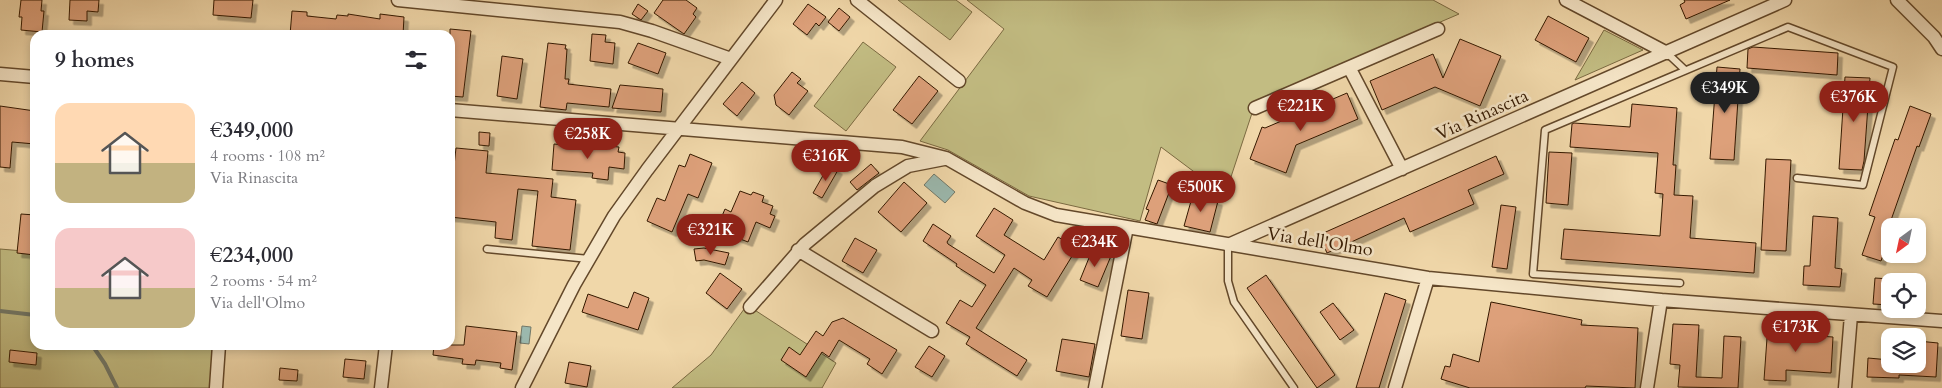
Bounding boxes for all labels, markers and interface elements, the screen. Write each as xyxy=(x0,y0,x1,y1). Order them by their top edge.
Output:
text: 9 homes xyxy=(55,46,134,75)
icon: filters xyxy=(402,46,430,74)
pin: €349K xyxy=(1690,72,1760,114)
text: €349K xyxy=(1701,77,1749,99)
pin: €376K xyxy=(1819,80,1889,123)
street label: Via Rinascita xyxy=(1432,83,1533,147)
text: €376K xyxy=(1830,86,1878,108)
pin: €221K xyxy=(1266,90,1336,132)
text: €221K xyxy=(1277,95,1325,117)
text: €349,000 xyxy=(210,116,293,145)
pin: €258K xyxy=(553,118,623,160)
icon: home xyxy=(95,123,155,183)
text: €258K xyxy=(564,123,612,145)
pin: €316K xyxy=(791,140,861,182)
text: 4 rooms · 108 m² xyxy=(210,145,325,167)
text: €316K xyxy=(802,145,850,167)
text: Via Rinascita xyxy=(210,167,298,189)
pin: €500K xyxy=(1166,170,1236,213)
text: €500K xyxy=(1177,176,1225,198)
pin: €321K xyxy=(676,214,746,256)
north arrow xyxy=(1881,218,1926,262)
map controls xyxy=(1881,218,1926,373)
text: €321K xyxy=(687,219,735,241)
street label: Via dell'Olmo xyxy=(1265,221,1375,263)
pin: €234K xyxy=(1060,226,1130,268)
text: €234K xyxy=(1071,231,1119,253)
text: €234,000 xyxy=(210,241,293,270)
icon: home xyxy=(95,248,155,308)
text: 2 rooms · 54 m² xyxy=(210,270,317,292)
button: locate xyxy=(1881,273,1926,318)
text: Via dell'Olmo xyxy=(210,292,305,314)
pin: €173K xyxy=(1761,310,1831,353)
text: €173K xyxy=(1772,316,1820,338)
button: layers xyxy=(1881,328,1926,373)

